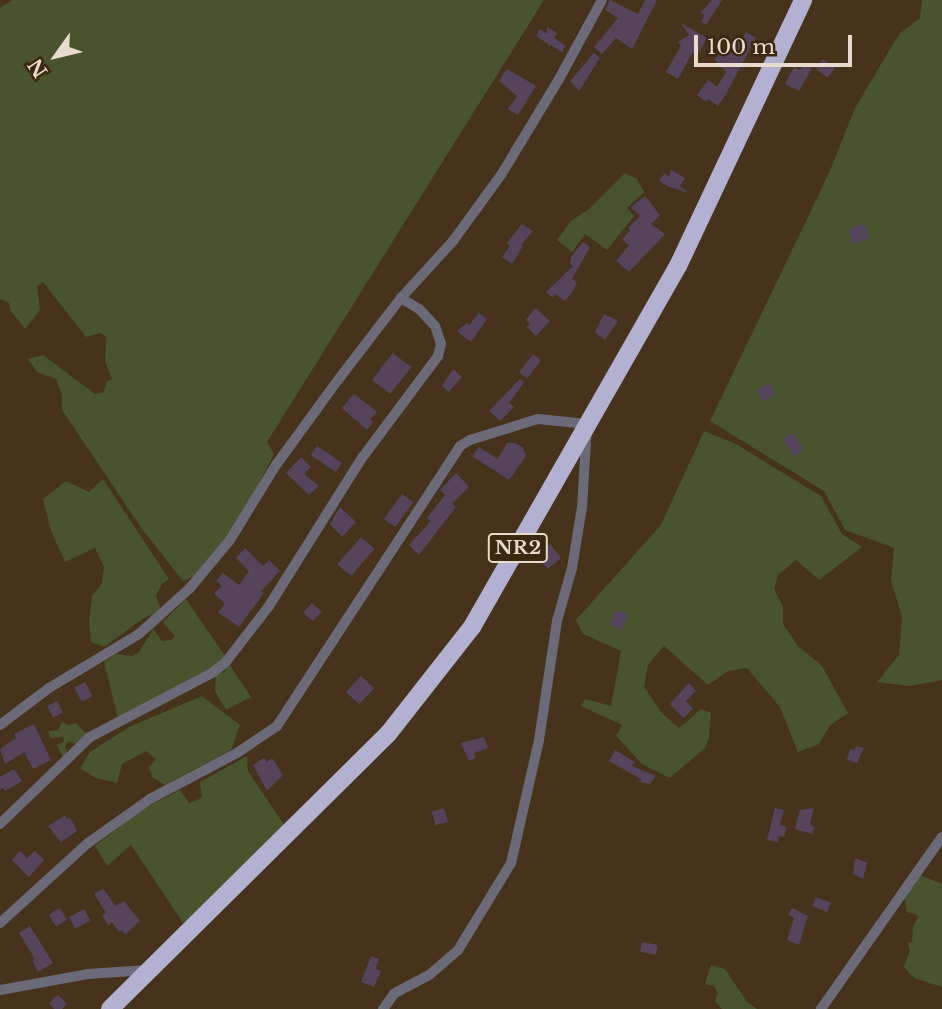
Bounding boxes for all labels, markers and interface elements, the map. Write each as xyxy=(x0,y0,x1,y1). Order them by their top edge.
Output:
north arrow xyxy=(21,21,91,91)
scale bar xyxy=(697,21,855,65)
text: 100 m xyxy=(707,34,775,60)
text: N xyxy=(24,54,53,82)
road number: NR2 xyxy=(486,533,550,564)

